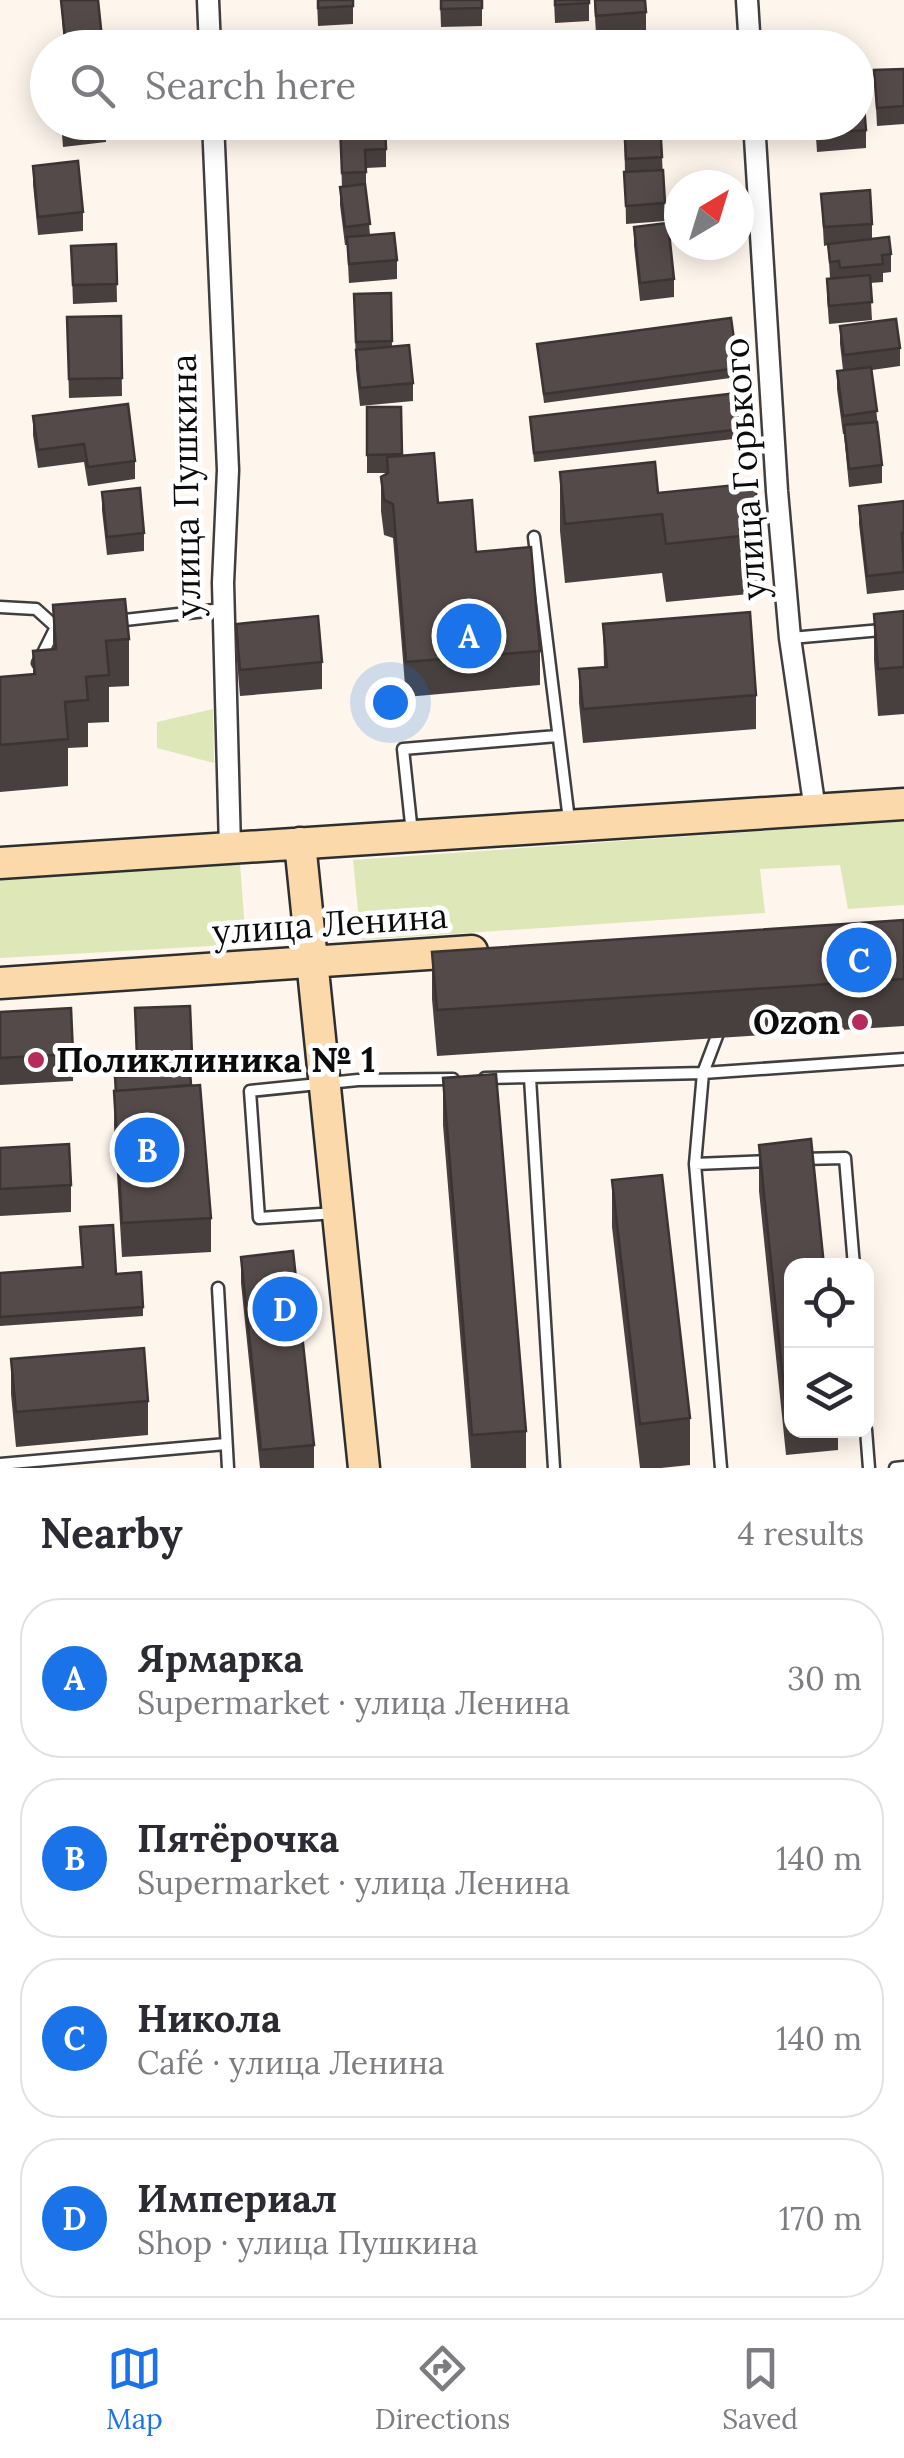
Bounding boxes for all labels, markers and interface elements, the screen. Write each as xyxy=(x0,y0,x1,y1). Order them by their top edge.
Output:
search box xyxy=(30,30,874,140)
icon: search xyxy=(65,58,120,113)
text: Search here xyxy=(145,61,356,109)
north arrow xyxy=(664,170,754,260)
street label: улица Горького xyxy=(713,336,776,602)
street label: улица Пушкина xyxy=(161,354,210,618)
pin: A xyxy=(436,598,502,674)
your location xyxy=(365,677,416,728)
street label: улица Ленина xyxy=(211,893,449,954)
pin: C xyxy=(826,922,892,998)
place label: Ozon xyxy=(753,999,840,1044)
marker: Ozon xyxy=(849,1011,871,1033)
place label: Поликлиника № 1 xyxy=(56,1037,376,1082)
marker: Поликлиника № 1 xyxy=(25,1049,47,1071)
pin: B xyxy=(114,1112,180,1188)
map controls xyxy=(784,1258,874,1438)
button: locate xyxy=(784,1258,874,1348)
pin: D xyxy=(252,1272,318,1346)
button: layers xyxy=(784,1348,874,1438)
text: Nearby xyxy=(40,1506,183,1560)
text: 4 results xyxy=(737,1513,864,1554)
text: Ярмарка xyxy=(137,1634,303,1682)
text: A xyxy=(64,1658,85,1699)
text: 30 m xyxy=(787,1658,862,1699)
text: Supermarket · улица Ленина xyxy=(137,1682,570,1723)
text: Пятёрочка xyxy=(137,1814,339,1862)
text: B xyxy=(64,1838,85,1879)
text: 140 m xyxy=(776,1838,862,1879)
text: Supermarket · улица Ленина xyxy=(137,1862,570,1903)
text: Никола xyxy=(137,1994,281,2042)
text: C xyxy=(63,2018,86,2059)
text: 140 m xyxy=(776,2018,862,2059)
text: Café · улица Ленина xyxy=(137,2042,445,2083)
text: Империал xyxy=(137,2174,337,2222)
text: D xyxy=(62,2198,87,2239)
text: 170 m xyxy=(779,2198,862,2239)
text: Shop · улица Пушкина xyxy=(137,2222,478,2263)
tab: Map xyxy=(106,2341,163,2437)
tab: Directions xyxy=(375,2341,510,2437)
tab: Saved xyxy=(722,2341,798,2437)

